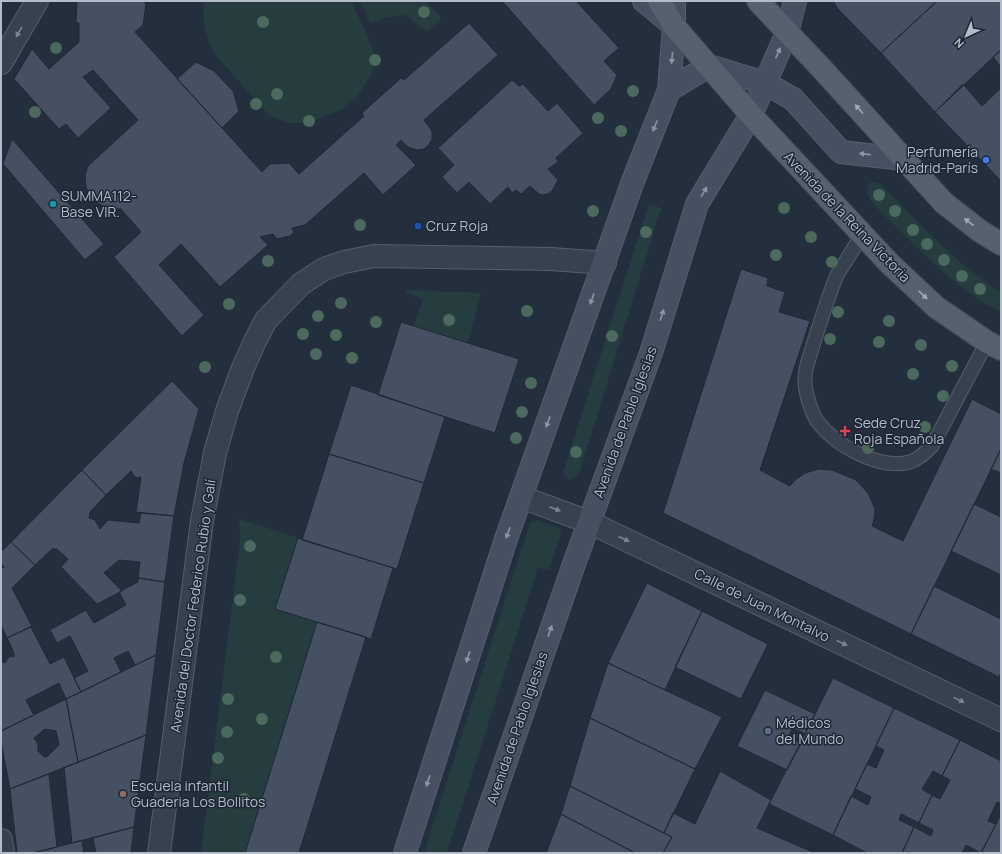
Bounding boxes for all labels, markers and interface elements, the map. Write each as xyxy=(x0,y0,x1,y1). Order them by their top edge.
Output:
north arrow xyxy=(946,16,986,56)
one-way arrow xyxy=(15,26,22,38)
text: N xyxy=(951,35,967,52)
one-way arrow xyxy=(775,48,781,59)
one-way arrow xyxy=(668,52,675,64)
one-way arrow xyxy=(854,104,863,114)
one-way arrow xyxy=(651,120,657,132)
place label: Perfumería Madrid-París xyxy=(896,142,978,177)
street label: Avenida de la Reina Victoria xyxy=(780,147,915,286)
one-way arrow xyxy=(859,151,871,158)
marker: Perfumería Madrid-París xyxy=(981,155,991,165)
place label: SUMMA112- Base VIR. xyxy=(61,186,137,221)
one-way arrow xyxy=(700,186,707,198)
marker: SUMMA112- Base VIR. xyxy=(48,199,58,209)
place label: Cruz Roja xyxy=(426,216,488,235)
one-way arrow xyxy=(963,218,974,227)
marker: Cruz Roja xyxy=(413,221,423,231)
one-way arrow xyxy=(918,290,928,299)
one-way arrow xyxy=(588,294,594,306)
one-way arrow xyxy=(659,309,665,321)
street label: Avenida de Pablo Iglesias xyxy=(588,343,661,500)
place label: Sede Cruz Roja Española xyxy=(854,413,944,448)
one-way arrow xyxy=(545,416,551,428)
marker: Sede Cruz Roja Española xyxy=(839,425,851,437)
street label: Avenida del Doctor Federico Rubio y Galí xyxy=(165,478,220,734)
one-way arrow xyxy=(549,507,561,513)
one-way arrow xyxy=(504,528,510,540)
one-way arrow xyxy=(618,536,629,542)
street label: Calle de Juan Montalvo xyxy=(691,563,833,646)
one-way arrow xyxy=(548,624,554,636)
one-way arrow xyxy=(836,640,848,646)
street label: Avenida de Pablo Iglesias xyxy=(481,649,552,807)
one-way arrow xyxy=(464,651,470,663)
one-way arrow xyxy=(953,697,965,703)
place label: Médicos del Mundo xyxy=(776,713,843,748)
marker: Médicos del Mundo xyxy=(763,726,773,736)
one-way arrow xyxy=(425,775,431,787)
place label: Escuela infantil Guaderia Los Bollitos xyxy=(131,776,265,811)
marker: Escuela infantil Guaderia Los Bollitos xyxy=(118,789,128,799)

